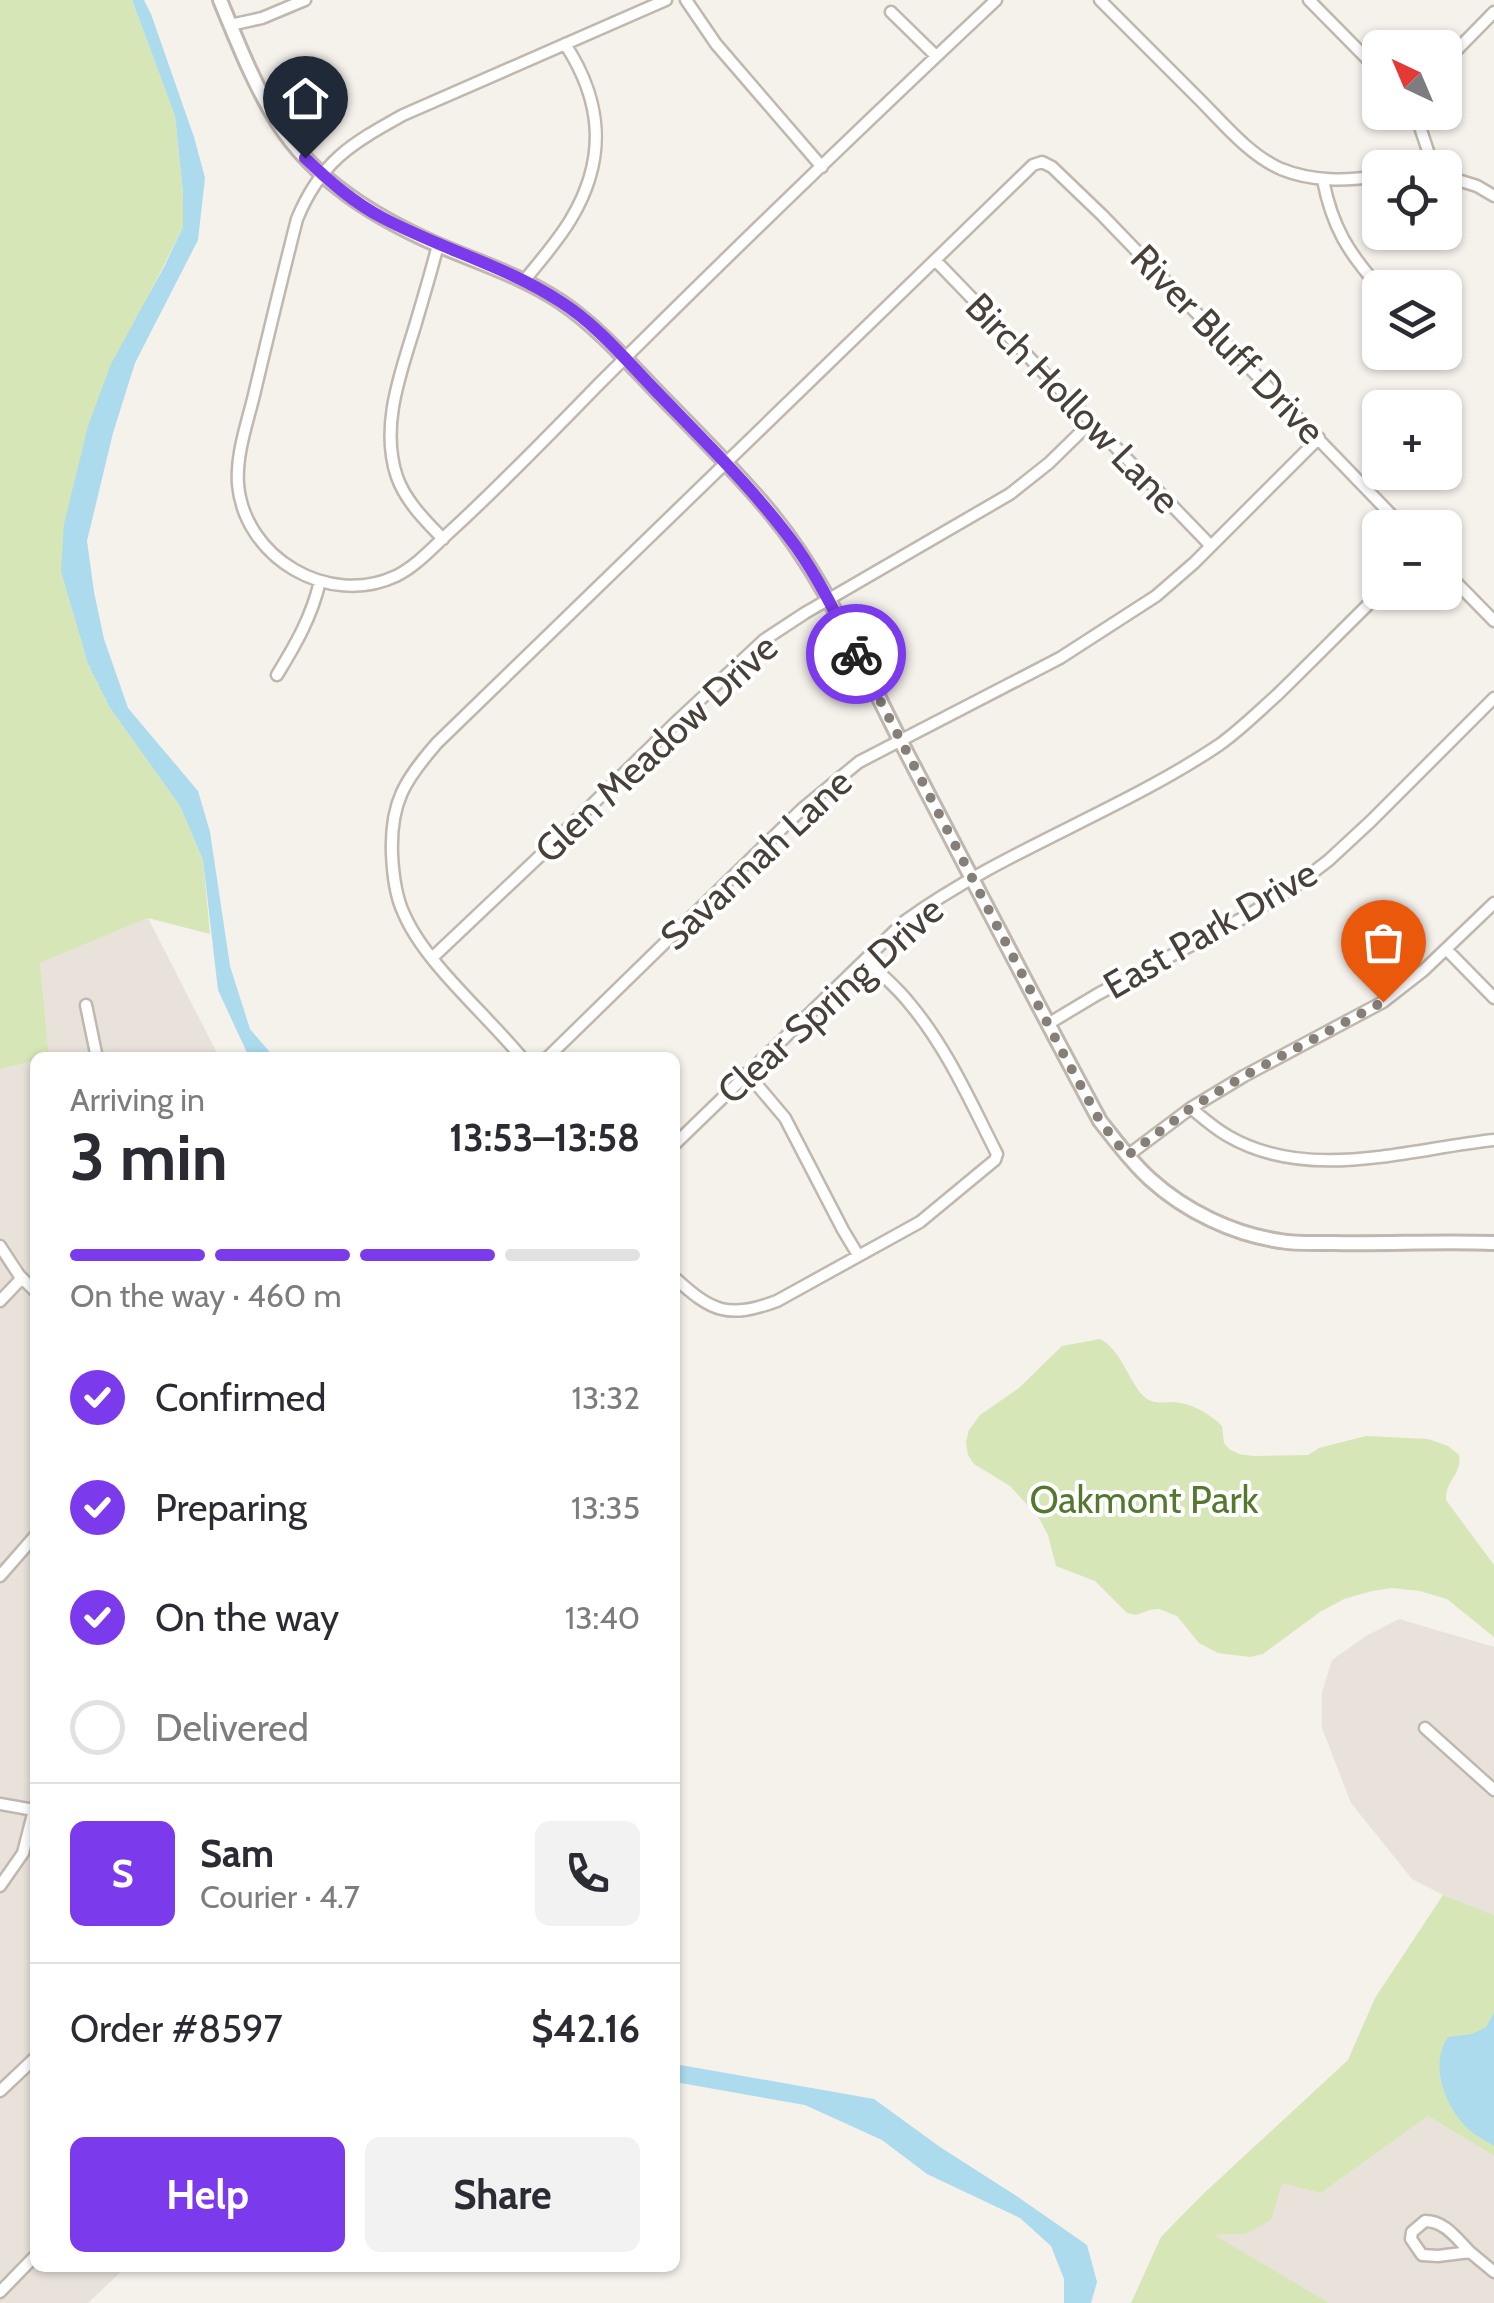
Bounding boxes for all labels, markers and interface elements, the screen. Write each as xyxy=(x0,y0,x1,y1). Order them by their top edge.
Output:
north arrow xyxy=(1362,30,1462,130)
map controls xyxy=(1362,30,1462,610)
pin xyxy=(263,56,348,159)
icon: home xyxy=(278,71,333,126)
button: locate xyxy=(1362,150,1462,250)
street label: River Bluff Drive xyxy=(1121,234,1335,454)
button: layers xyxy=(1362,270,1462,370)
street label: Birch Hollow Lane xyxy=(956,283,1190,523)
button: + xyxy=(1362,390,1462,490)
button: − xyxy=(1362,510,1462,610)
courier xyxy=(806,604,906,704)
street label: Glen Meadow Drive xyxy=(525,624,787,872)
icon: bike xyxy=(829,627,884,682)
street label: Savannah Lane xyxy=(651,759,861,959)
street label: East Park Drive xyxy=(1095,849,1325,1009)
street label: Clear Spring Drive xyxy=(707,886,953,1114)
pin xyxy=(1341,900,1426,1003)
icon: bag xyxy=(1356,915,1411,970)
text: Arriving in xyxy=(70,1080,205,1119)
text: 13:53–13:58 xyxy=(449,1114,640,1161)
text: 3 min xyxy=(70,1117,228,1196)
text: On the way · 460 m xyxy=(70,1276,341,1315)
icon: check xyxy=(70,1370,125,1425)
text: Confirmed xyxy=(155,1374,326,1421)
text: 13:32 xyxy=(572,1378,640,1417)
park label: Oakmont Park xyxy=(1029,1476,1259,1523)
icon: check xyxy=(70,1480,125,1535)
text: Preparing xyxy=(155,1484,307,1531)
text: 13:35 xyxy=(571,1488,640,1527)
icon: check xyxy=(70,1590,125,1645)
text: On the way xyxy=(155,1594,339,1641)
text: 13:40 xyxy=(565,1598,640,1637)
text: Delivered xyxy=(155,1704,309,1751)
button: phone xyxy=(535,1821,640,1926)
text: Sam xyxy=(200,1830,274,1877)
text: S xyxy=(111,1850,134,1897)
text: Courier · 4.7 xyxy=(200,1877,360,1916)
text: Order #8597 xyxy=(70,2005,283,2052)
text: $42.16 xyxy=(531,2005,640,2052)
button: Help xyxy=(70,2137,345,2252)
button: Share xyxy=(365,2137,640,2252)

